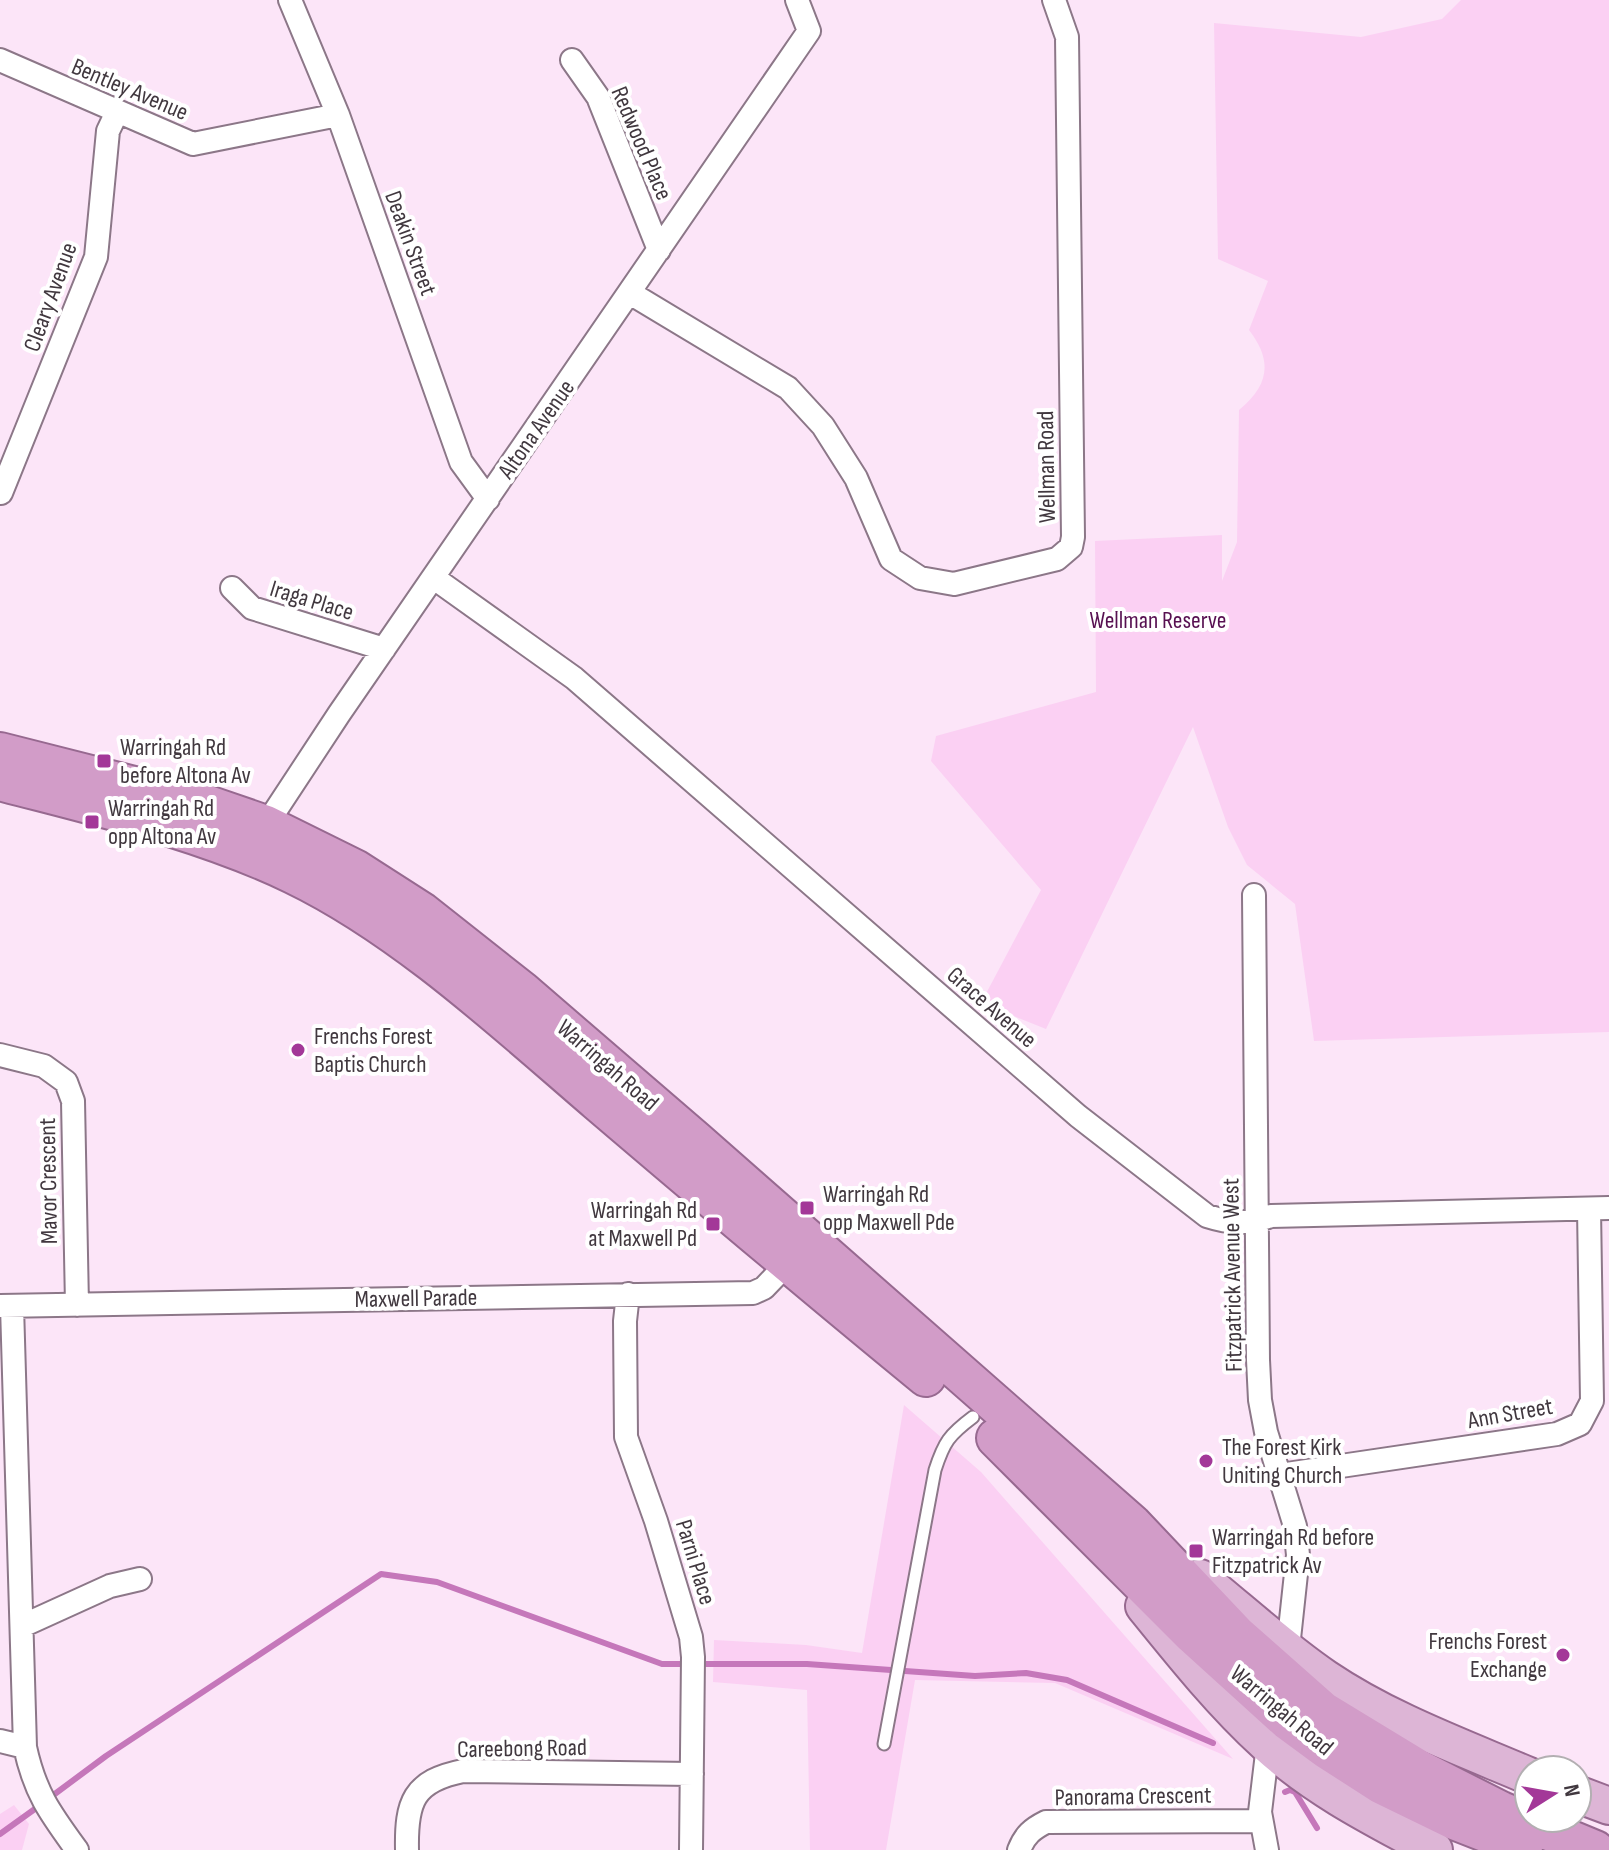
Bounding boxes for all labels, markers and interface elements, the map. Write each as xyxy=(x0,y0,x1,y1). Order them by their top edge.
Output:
street label: Bentley Avenue xyxy=(67,52,192,127)
street label: Redwood Place xyxy=(605,82,678,204)
street label: Deakin Street xyxy=(378,187,443,299)
street label: Cleary Avenue xyxy=(17,239,84,356)
street label: Altona Avenue xyxy=(491,374,581,485)
street label: Wellman Road xyxy=(1031,410,1062,523)
street label: Iraga Place xyxy=(267,574,357,627)
park label: Wellman Reserve xyxy=(1089,606,1227,635)
place label: Warringah Rd before Altona Av xyxy=(120,733,251,790)
marker: Warringah Rd before Altona Av xyxy=(95,752,113,770)
place label: Warringah Rd opp Altona Av xyxy=(108,794,216,851)
marker: Warringah Rd opp Altona Av xyxy=(83,813,101,831)
street label: Grace Avenue xyxy=(941,961,1042,1054)
street label: Warringah Road xyxy=(551,1013,664,1117)
place label: Frenchs Forest Baptis Church xyxy=(314,1022,433,1079)
marker: Frenchs Forest Baptis Church xyxy=(289,1041,307,1059)
street label: Mavor Crescent xyxy=(33,1118,64,1244)
street label: Fitzpatrick Avenue West xyxy=(1216,1178,1249,1372)
place label: Warringah Rd opp Maxwell Pde xyxy=(823,1180,955,1237)
place label: Warringah Rd at Maxwell Pd xyxy=(588,1196,697,1253)
marker: Warringah Rd opp Maxwell Pde xyxy=(798,1199,816,1217)
marker: Warringah Rd at Maxwell Pd xyxy=(704,1215,722,1233)
street label: Maxwell Parade xyxy=(354,1283,478,1314)
street label: Ann Street xyxy=(1464,1392,1555,1435)
place label: The Forest Kirk Uniting Church xyxy=(1222,1433,1342,1490)
marker: The Forest Kirk Uniting Church xyxy=(1197,1452,1215,1470)
street label: Parni Place xyxy=(669,1516,722,1608)
place label: Warringah Rd before Fitzpatrick Av xyxy=(1212,1523,1374,1580)
marker: Warringah Rd before Fitzpatrick Av xyxy=(1187,1542,1205,1560)
place label: Frenchs Forest Exchange xyxy=(1428,1627,1547,1684)
marker: Frenchs Forest Exchange xyxy=(1554,1646,1572,1664)
street label: Warringah Road xyxy=(1224,1659,1339,1762)
street label: Careebong Road xyxy=(457,1733,587,1764)
north arrow xyxy=(1513,1754,1593,1834)
street label: Panorama Crescent xyxy=(1054,1781,1212,1812)
text: N xyxy=(1557,1782,1586,1799)

